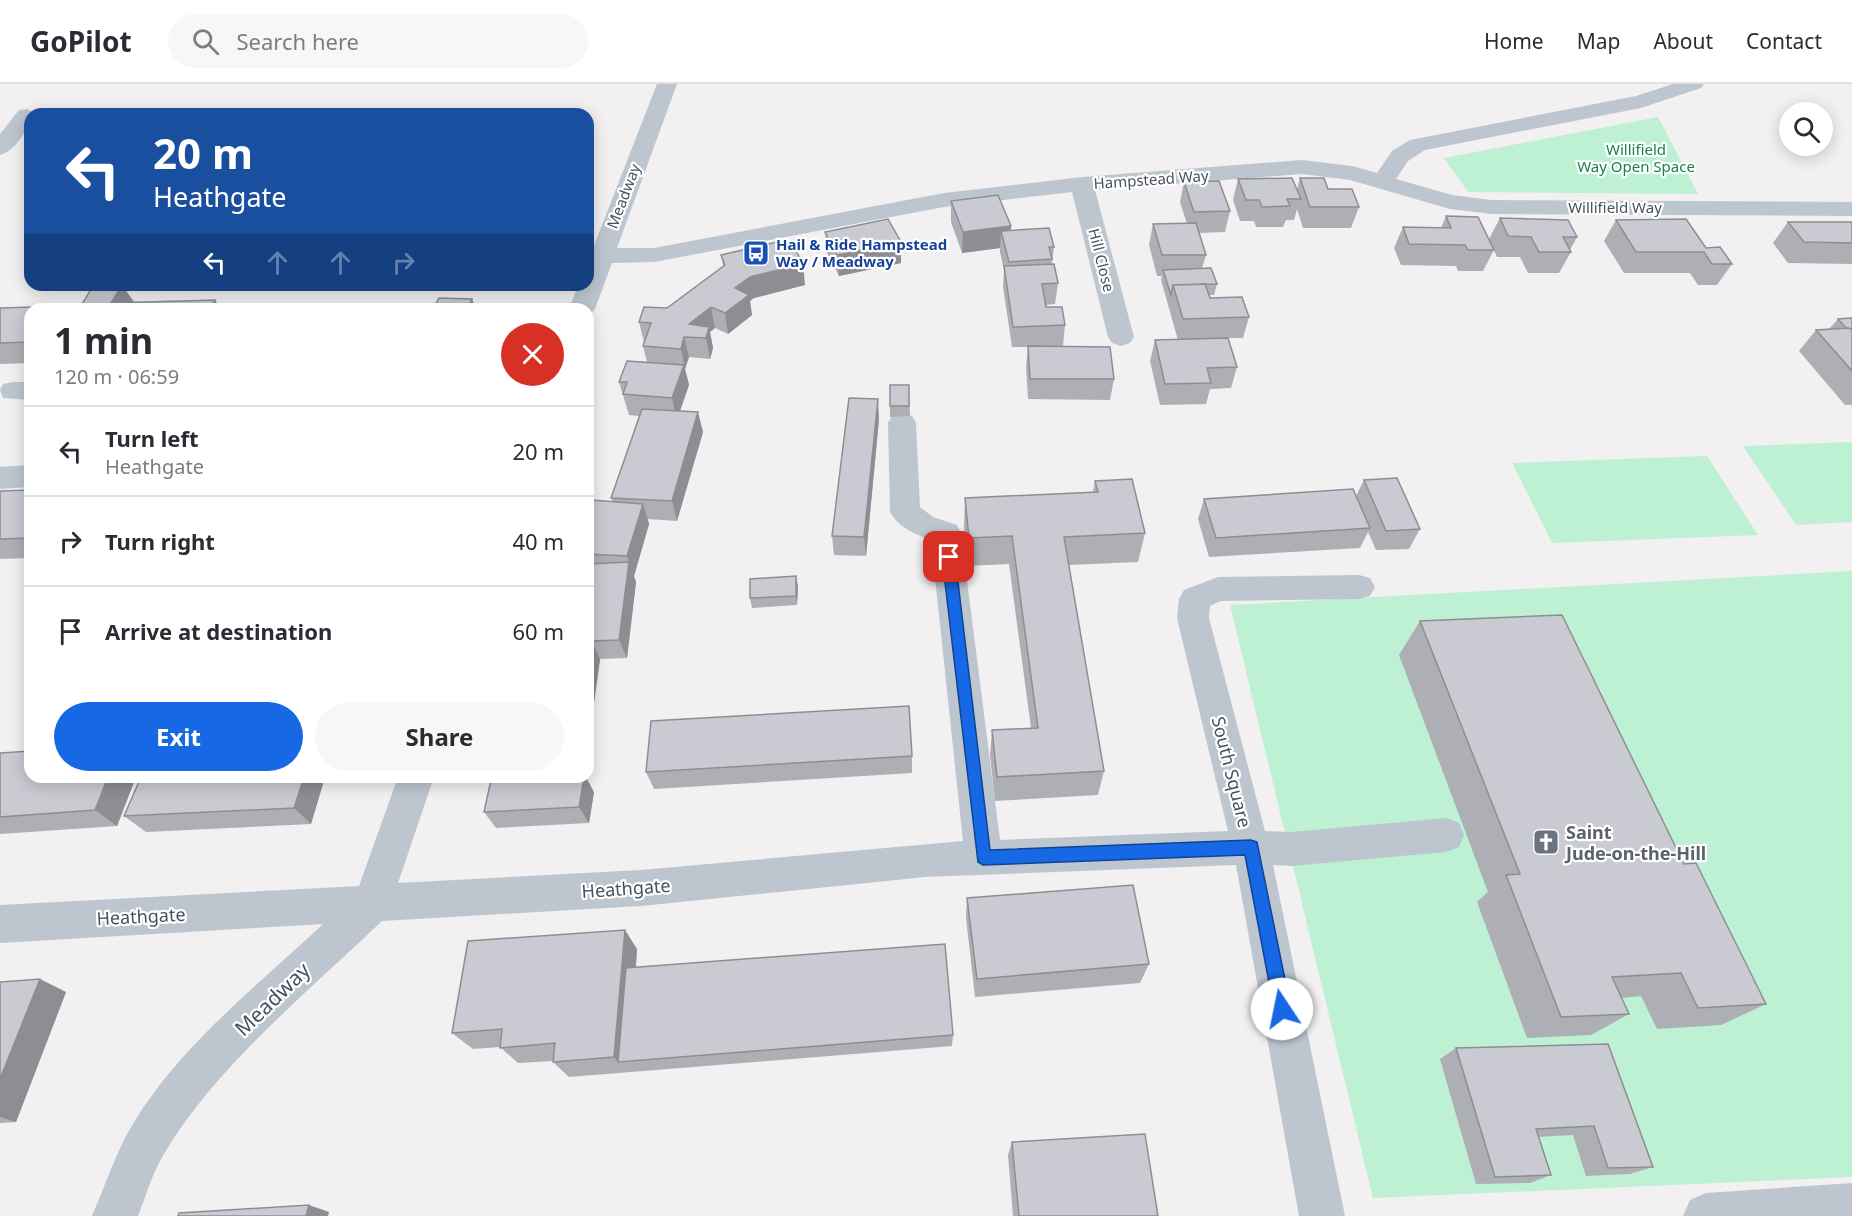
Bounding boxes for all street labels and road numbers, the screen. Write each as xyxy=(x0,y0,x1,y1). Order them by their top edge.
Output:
street label: Meadway xyxy=(602,161,645,231)
street label: Hampstead Way xyxy=(1093,165,1209,193)
street label: Willifield Way xyxy=(1568,197,1662,217)
street label: Hill Close xyxy=(1084,226,1120,294)
street label: South Square xyxy=(1207,714,1257,830)
street label: Heathgate xyxy=(581,873,671,903)
street label: Heathgate xyxy=(96,902,186,930)
street label: Meadway xyxy=(228,956,316,1042)

